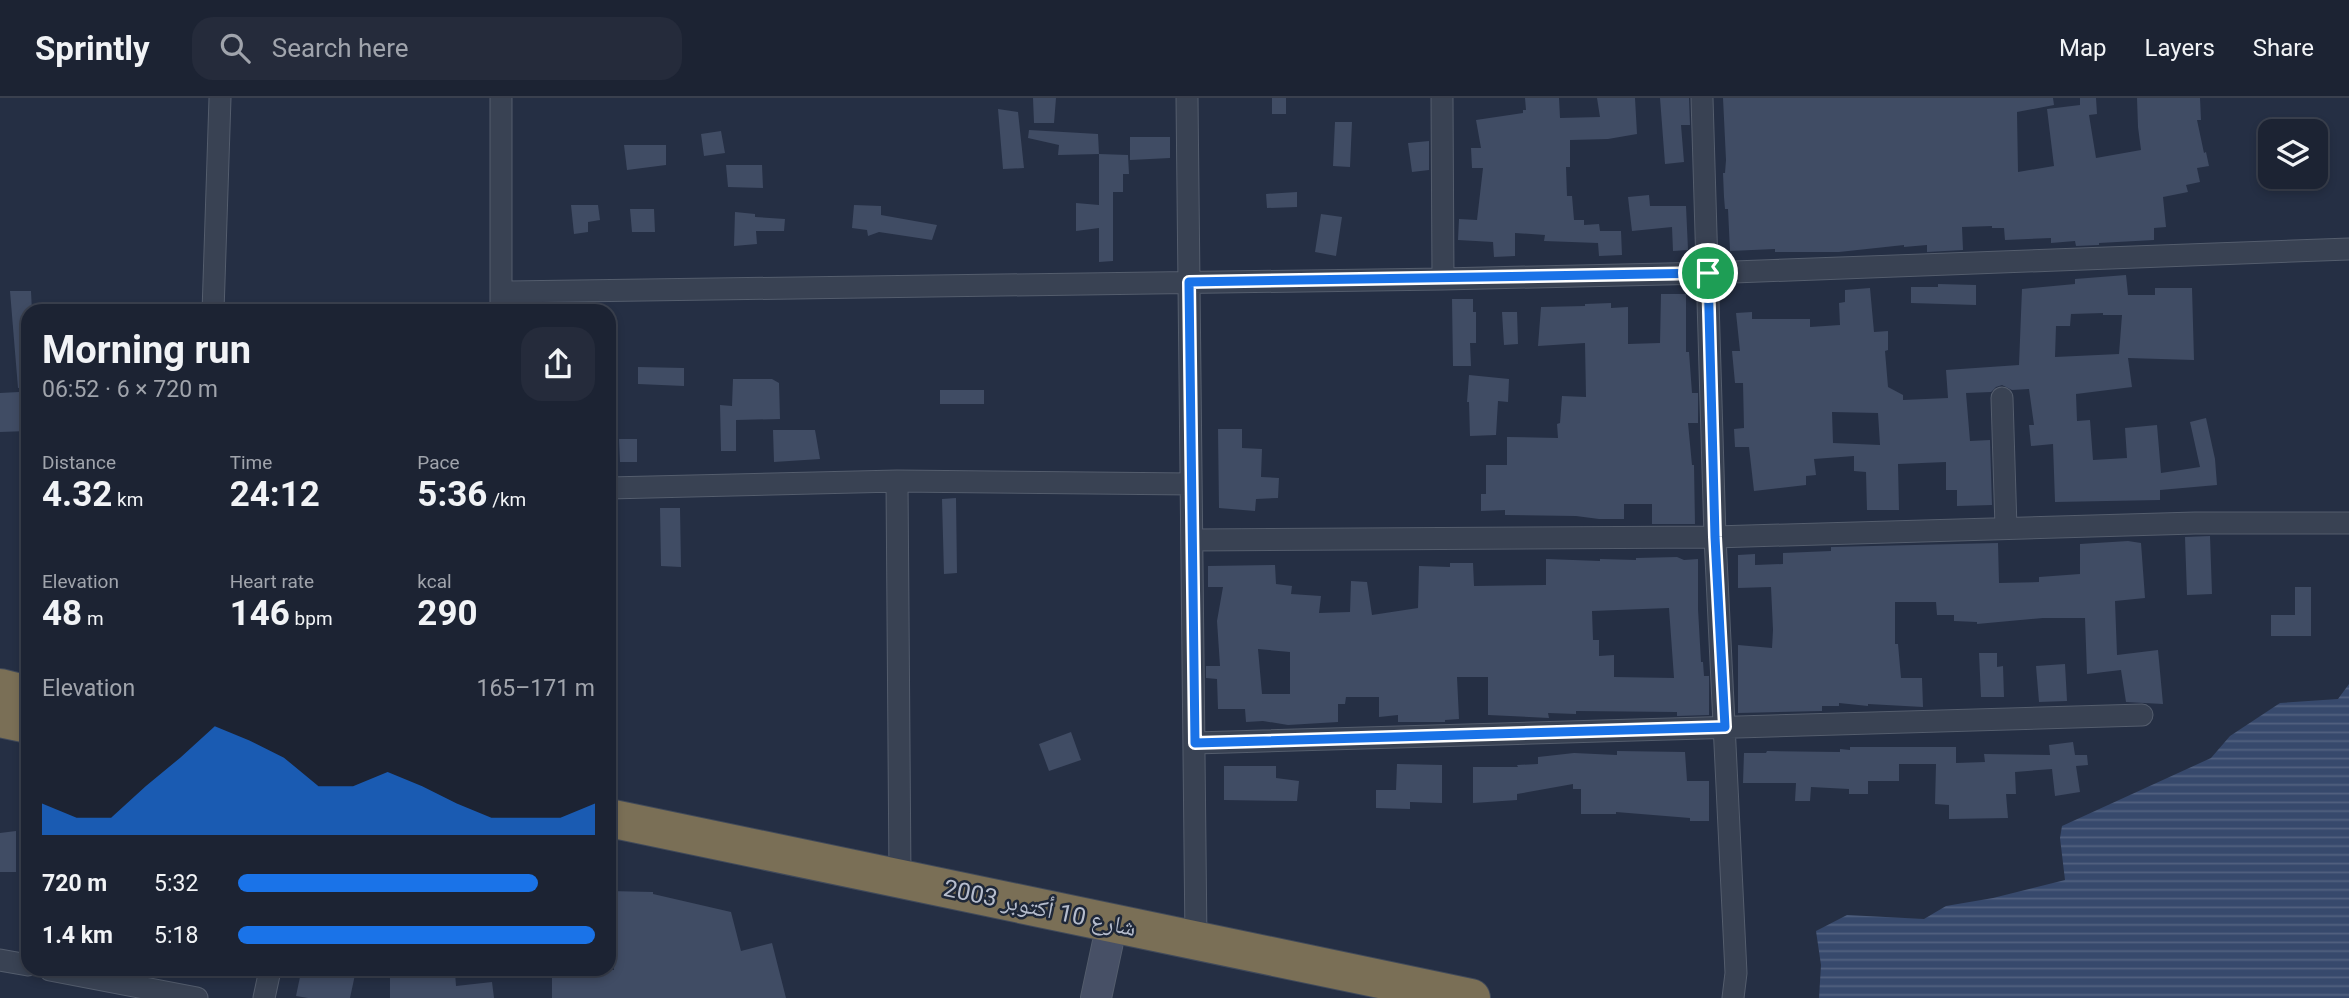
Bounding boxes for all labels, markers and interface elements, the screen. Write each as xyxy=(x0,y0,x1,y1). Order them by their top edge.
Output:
search box xyxy=(192,17,682,80)
text: Sprintly xyxy=(35,29,150,68)
icon: search xyxy=(216,29,254,67)
text: Search here xyxy=(272,33,409,63)
text: Map xyxy=(2059,34,2107,62)
text: Layers xyxy=(2145,34,2215,62)
text: Share xyxy=(2253,34,2314,62)
map controls xyxy=(2258,119,2328,189)
button: layers xyxy=(2258,119,2328,189)
pin xyxy=(1678,243,1738,303)
icon: arrive xyxy=(1689,254,1727,292)
button: share xyxy=(521,327,595,401)
text: Morning run xyxy=(42,328,251,372)
text: 06:52 · 6 × 720 m xyxy=(42,376,218,403)
text: Distance xyxy=(42,451,116,474)
text: Time xyxy=(230,451,272,474)
text: Pace xyxy=(417,451,460,474)
text: 4.32 xyxy=(42,474,112,515)
text: 24:12 xyxy=(230,474,320,515)
text: 5:36 xyxy=(417,474,487,515)
text: km xyxy=(112,488,143,511)
text: /km xyxy=(487,488,526,511)
text: Elevation xyxy=(42,570,119,593)
text: Heart rate xyxy=(230,570,314,593)
text: kcal xyxy=(417,570,452,593)
text: 48 xyxy=(42,593,82,634)
text: 146 xyxy=(230,593,290,634)
text: 290 xyxy=(417,593,478,634)
text: m xyxy=(82,607,104,630)
text: bpm xyxy=(290,607,333,630)
text: Elevation xyxy=(42,675,135,702)
text: 165–171 m xyxy=(476,675,595,702)
text: 720 m xyxy=(42,870,107,897)
text: 5:32 xyxy=(154,870,198,897)
street label: شارع 10 أكتوبر 2003 xyxy=(941,874,1139,943)
text: 1.4 km xyxy=(42,922,113,949)
text: 5:18 xyxy=(154,922,198,949)

